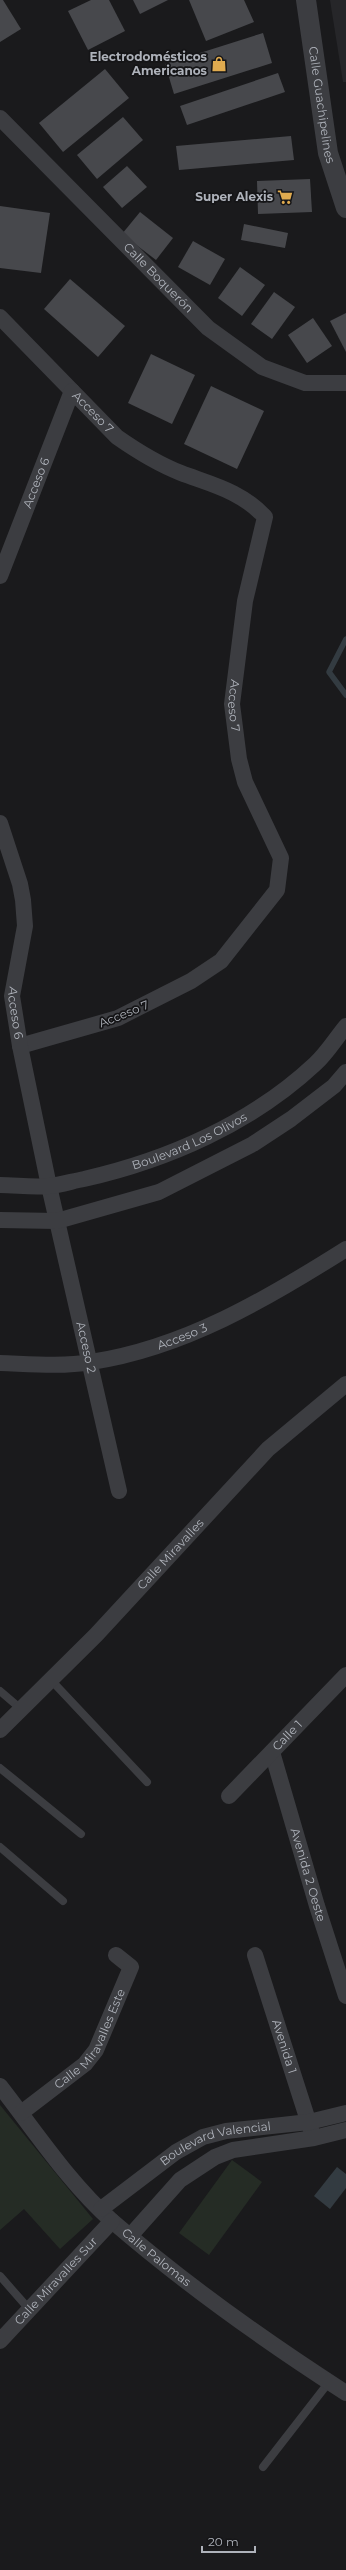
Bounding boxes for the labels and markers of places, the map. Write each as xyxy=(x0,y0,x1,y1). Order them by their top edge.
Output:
place label: Electrodomésticos Americanos xyxy=(90,49,208,78)
shop icon: Electrodomésticos Americanos xyxy=(210,55,228,73)
supermarket icon: Super Alexis xyxy=(276,188,294,206)
place label: Super Alexis xyxy=(195,189,274,204)

